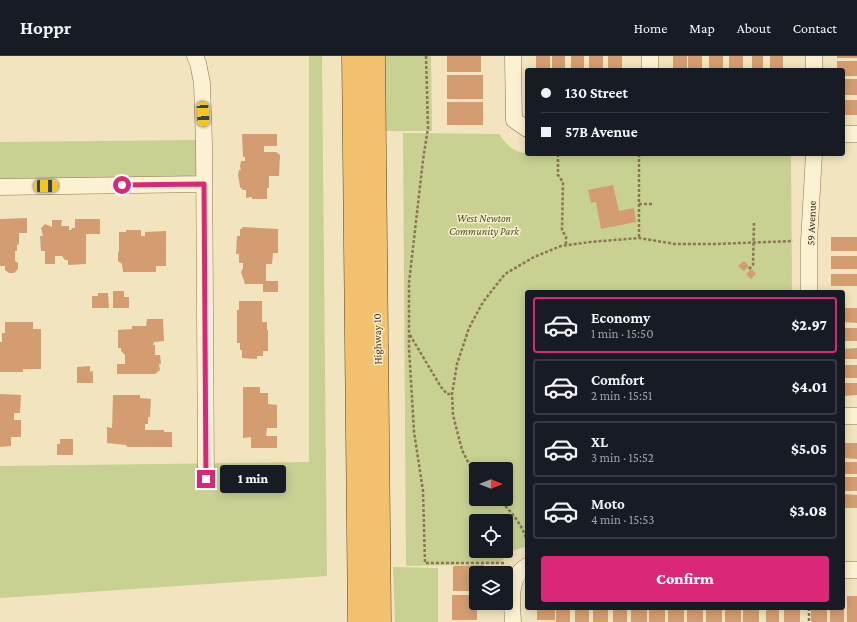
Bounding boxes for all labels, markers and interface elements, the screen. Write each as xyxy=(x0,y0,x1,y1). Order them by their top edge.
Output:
text: Hoppr xyxy=(20,17,71,38)
text: Home xyxy=(634,20,667,36)
text: Map xyxy=(689,20,715,36)
text: About xyxy=(737,20,771,36)
text: Contact xyxy=(793,20,837,36)
text: 130 Street xyxy=(565,85,628,101)
car xyxy=(196,102,210,126)
text: 57B Avenue xyxy=(565,124,638,140)
route start xyxy=(113,176,131,194)
car xyxy=(34,180,58,192)
street label: 59 Avenue xyxy=(804,200,818,246)
park label: West Newton Community Park xyxy=(449,212,520,238)
icon: car xyxy=(543,307,579,343)
text: Economy xyxy=(591,310,650,326)
street label: Highway 10 xyxy=(371,313,384,365)
text: $2.97 xyxy=(792,317,827,333)
text: 1 min · 15:50 xyxy=(591,326,654,341)
icon: car xyxy=(543,369,579,405)
text: Comfort xyxy=(591,372,645,388)
text: $4.01 xyxy=(792,379,827,395)
text: 2 min · 15:51 xyxy=(591,388,652,403)
icon: car xyxy=(543,431,579,467)
text: XL xyxy=(591,434,608,450)
text: $5.05 xyxy=(791,441,827,457)
text: 3 min · 15:52 xyxy=(591,450,654,465)
north arrow xyxy=(469,462,513,506)
map controls xyxy=(469,462,513,610)
callout: 1 min xyxy=(220,465,286,493)
route end xyxy=(197,470,215,488)
text: 1 min xyxy=(238,471,268,486)
icon: car xyxy=(543,493,579,529)
text: Moto xyxy=(591,496,625,512)
text: $3.08 xyxy=(789,503,827,519)
text: 4 min · 15:53 xyxy=(591,512,654,527)
button: locate xyxy=(469,514,513,558)
button: Confirm xyxy=(541,556,829,602)
button: layers xyxy=(469,566,513,610)

